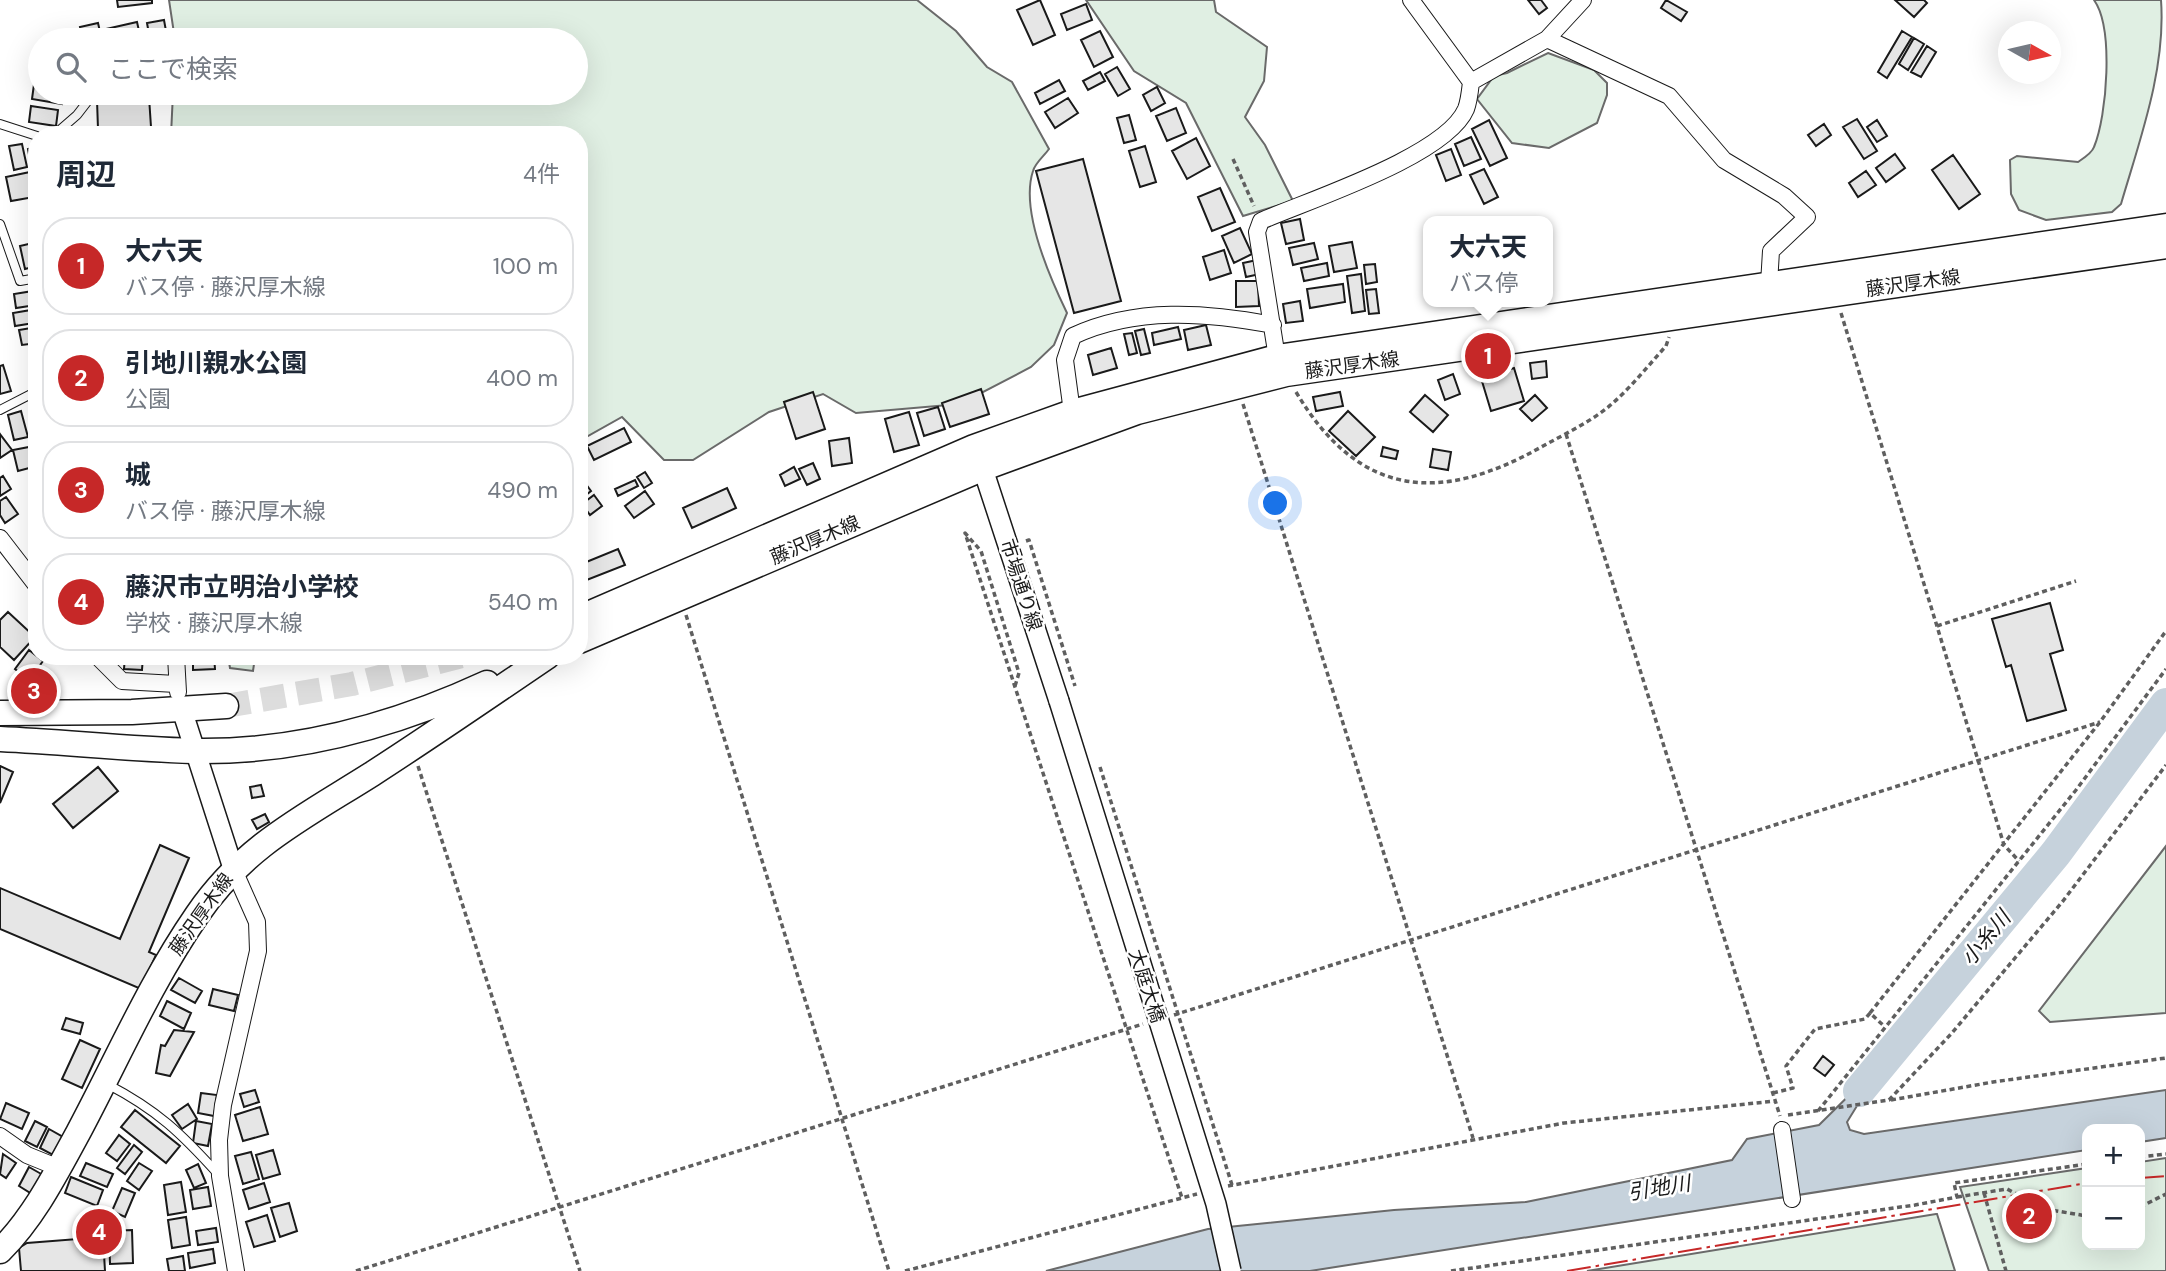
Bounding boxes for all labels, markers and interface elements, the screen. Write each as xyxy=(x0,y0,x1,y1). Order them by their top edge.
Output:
north arrow xyxy=(1998,21,2061,84)
search box xyxy=(28,28,588,105)
icon: search xyxy=(52,48,90,86)
text: ここで検索 xyxy=(108,52,238,86)
text: 周辺 xyxy=(56,155,116,194)
text: 4件 xyxy=(523,159,560,189)
popup xyxy=(1423,216,1553,307)
text: 大六天 xyxy=(1449,230,1527,264)
text: 大六天 xyxy=(125,234,203,268)
text: 1 xyxy=(77,251,85,281)
text: 100 m xyxy=(493,251,558,281)
street label: 藤沢厚木線 xyxy=(1864,264,1962,302)
text: バス停 xyxy=(1449,268,1518,298)
text: バス停 · 藤沢厚木線 xyxy=(125,272,326,302)
pin: 1 xyxy=(1465,330,1511,382)
text: 引地川親水公園 xyxy=(125,346,307,380)
street label: 藤沢厚木線 xyxy=(1303,346,1401,384)
text: 2 xyxy=(74,363,88,393)
text: 400 m xyxy=(486,363,558,393)
text: 公園 xyxy=(125,384,171,414)
text: 城 xyxy=(125,458,151,492)
text: 3 xyxy=(74,475,88,505)
text: 490 m xyxy=(487,475,558,505)
your location xyxy=(1258,486,1292,520)
text: バス停 · 藤沢厚木線 xyxy=(125,496,326,526)
street label: 藤沢厚木線 xyxy=(766,510,864,570)
street label: 市場通り線 xyxy=(994,536,1048,634)
text: 藤沢市立明治小学校 xyxy=(125,570,359,604)
text: 4 xyxy=(74,587,88,617)
text: 540 m xyxy=(488,587,558,617)
text: 学校 · 藤沢厚木線 xyxy=(125,608,303,638)
pin: 3 xyxy=(11,665,57,717)
street label: 藤沢厚木線 xyxy=(164,868,238,960)
water label: 小糸川 xyxy=(1955,903,2018,971)
street label: 大庭大橋 xyxy=(1123,946,1171,1026)
map controls xyxy=(2082,1124,2145,1250)
button: + xyxy=(2082,1124,2145,1187)
water label: 引地川 xyxy=(1626,1169,1694,1207)
button: − xyxy=(2082,1187,2145,1250)
pin: 2 xyxy=(2006,1190,2052,1242)
pin: 4 xyxy=(76,1206,122,1258)

